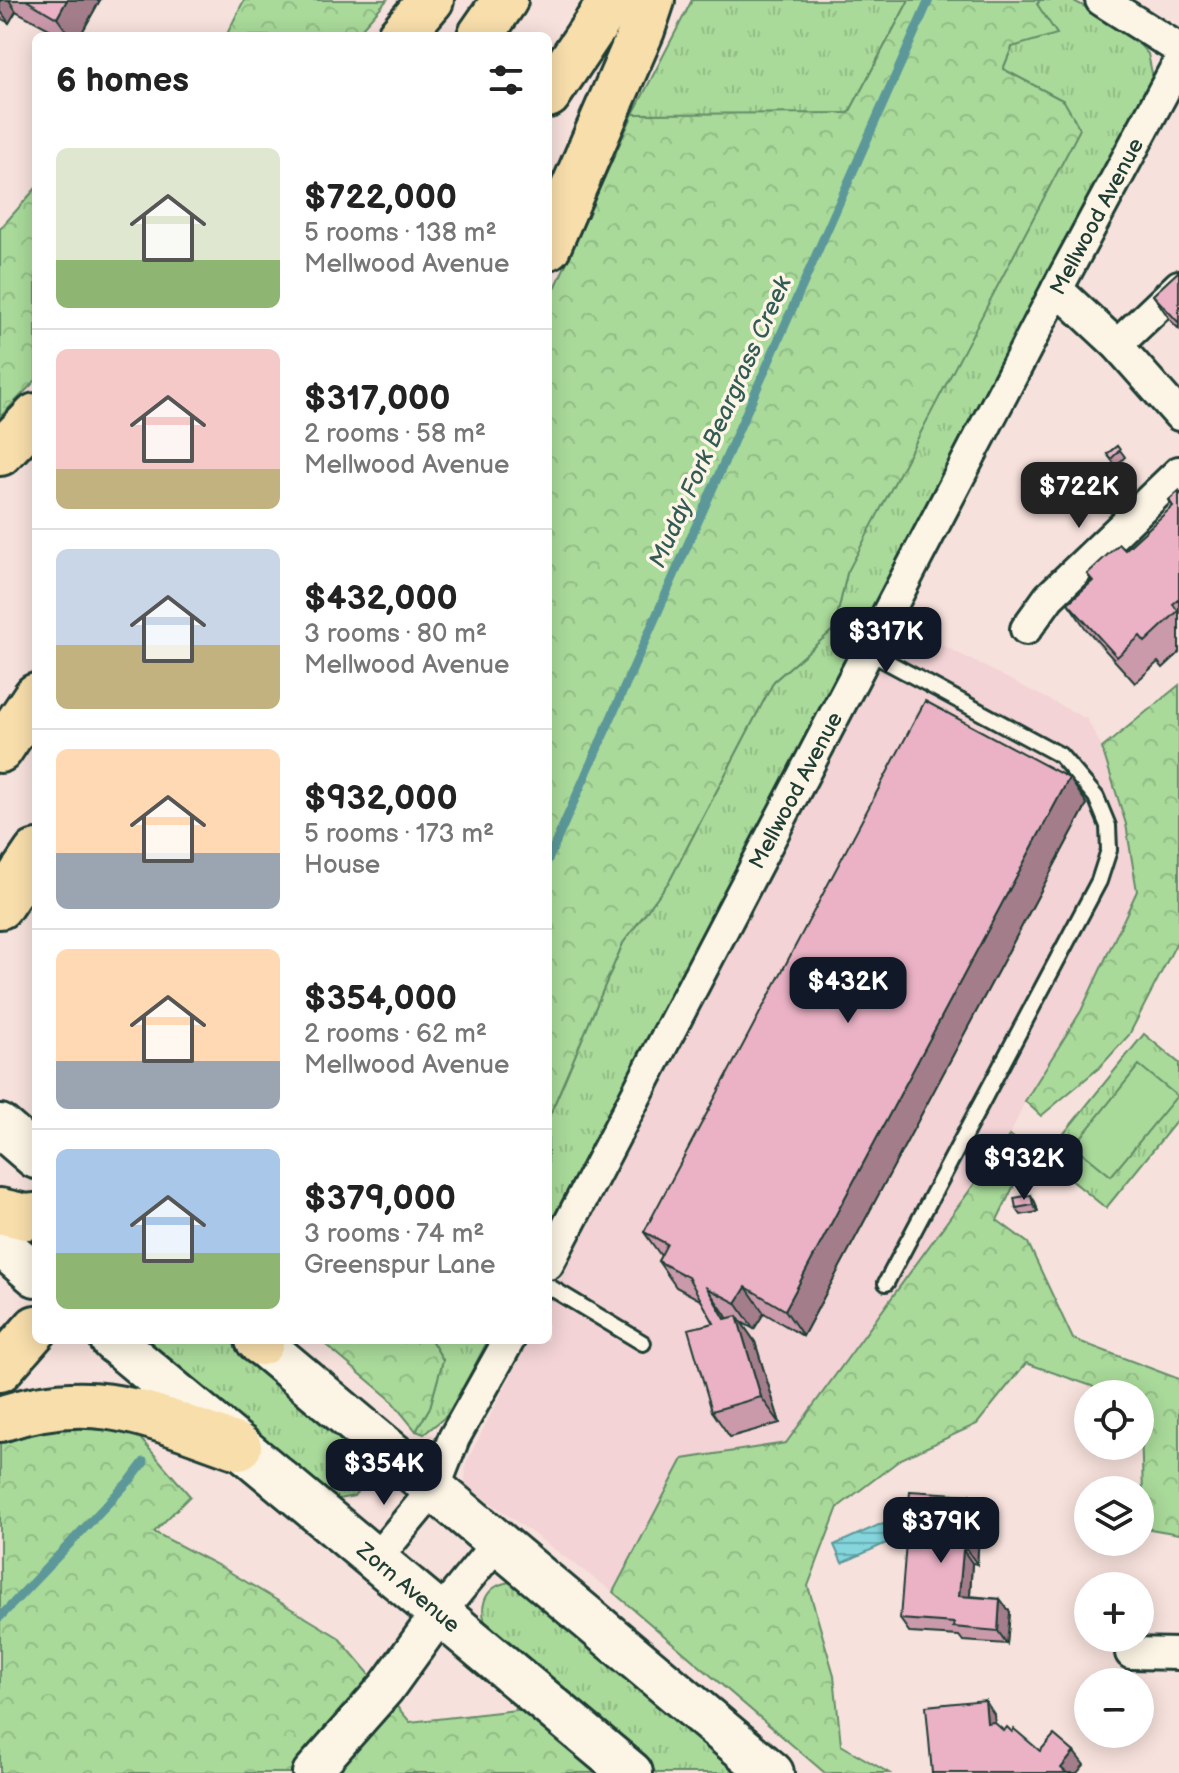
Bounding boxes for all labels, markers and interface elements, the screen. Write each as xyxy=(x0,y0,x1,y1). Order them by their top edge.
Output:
icon: filters xyxy=(484,58,528,102)
text: 6 homes xyxy=(56,60,189,101)
street label: Mellwood Avenue xyxy=(1045,134,1150,300)
text: $722,000 xyxy=(304,177,457,218)
icon: home xyxy=(120,180,216,276)
text: 5 rooms · 138 m² xyxy=(304,218,497,249)
text: Mellwood Avenue xyxy=(304,249,509,280)
water label: Muddy Fork Beargrass Creek xyxy=(643,271,798,572)
text: $317,000 xyxy=(304,378,450,419)
icon: home xyxy=(120,381,216,477)
text: 2 rooms · 58 m² xyxy=(304,419,486,450)
text: Mellwood Avenue xyxy=(304,450,509,481)
pin: $722K xyxy=(1023,462,1135,530)
text: $722K xyxy=(1039,472,1119,503)
text: $432,000 xyxy=(304,578,458,619)
icon: home xyxy=(120,581,216,677)
pin: $317K xyxy=(830,607,942,675)
text: $317K xyxy=(848,617,924,648)
text: 3 rooms · 80 m² xyxy=(304,619,487,650)
text: Mellwood Avenue xyxy=(304,650,509,681)
street label: Mellwood Avenue xyxy=(744,708,849,874)
text: $932,000 xyxy=(304,778,458,819)
icon: home xyxy=(120,781,216,877)
text: 5 rooms · 173 m² xyxy=(304,819,494,850)
text: House xyxy=(304,850,380,881)
pin: $432K xyxy=(792,957,904,1025)
text: $432K xyxy=(808,967,888,998)
text: $354,000 xyxy=(304,978,457,1019)
icon: home xyxy=(120,981,216,1077)
text: 2 rooms · 62 m² xyxy=(304,1019,487,1050)
text: Mellwood Avenue xyxy=(304,1050,509,1081)
pin: $932K xyxy=(968,1134,1080,1202)
text: $932K xyxy=(984,1144,1064,1175)
text: $379,000 xyxy=(304,1178,456,1219)
icon: home xyxy=(120,1181,216,1277)
text: 3 rooms · 74 m² xyxy=(304,1219,484,1250)
text: Greenspur Lane xyxy=(304,1250,495,1281)
map controls xyxy=(1074,1380,1154,1748)
button: locate xyxy=(1074,1380,1154,1460)
pin: $354K xyxy=(328,1439,440,1507)
text: $354K xyxy=(344,1449,424,1480)
button: layers xyxy=(1074,1476,1154,1556)
pin: $379K xyxy=(885,1497,997,1565)
text: $379K xyxy=(901,1507,981,1538)
street label: Zorn Avenue xyxy=(350,1537,465,1639)
button: + xyxy=(1074,1572,1154,1652)
button: − xyxy=(1074,1668,1154,1748)

